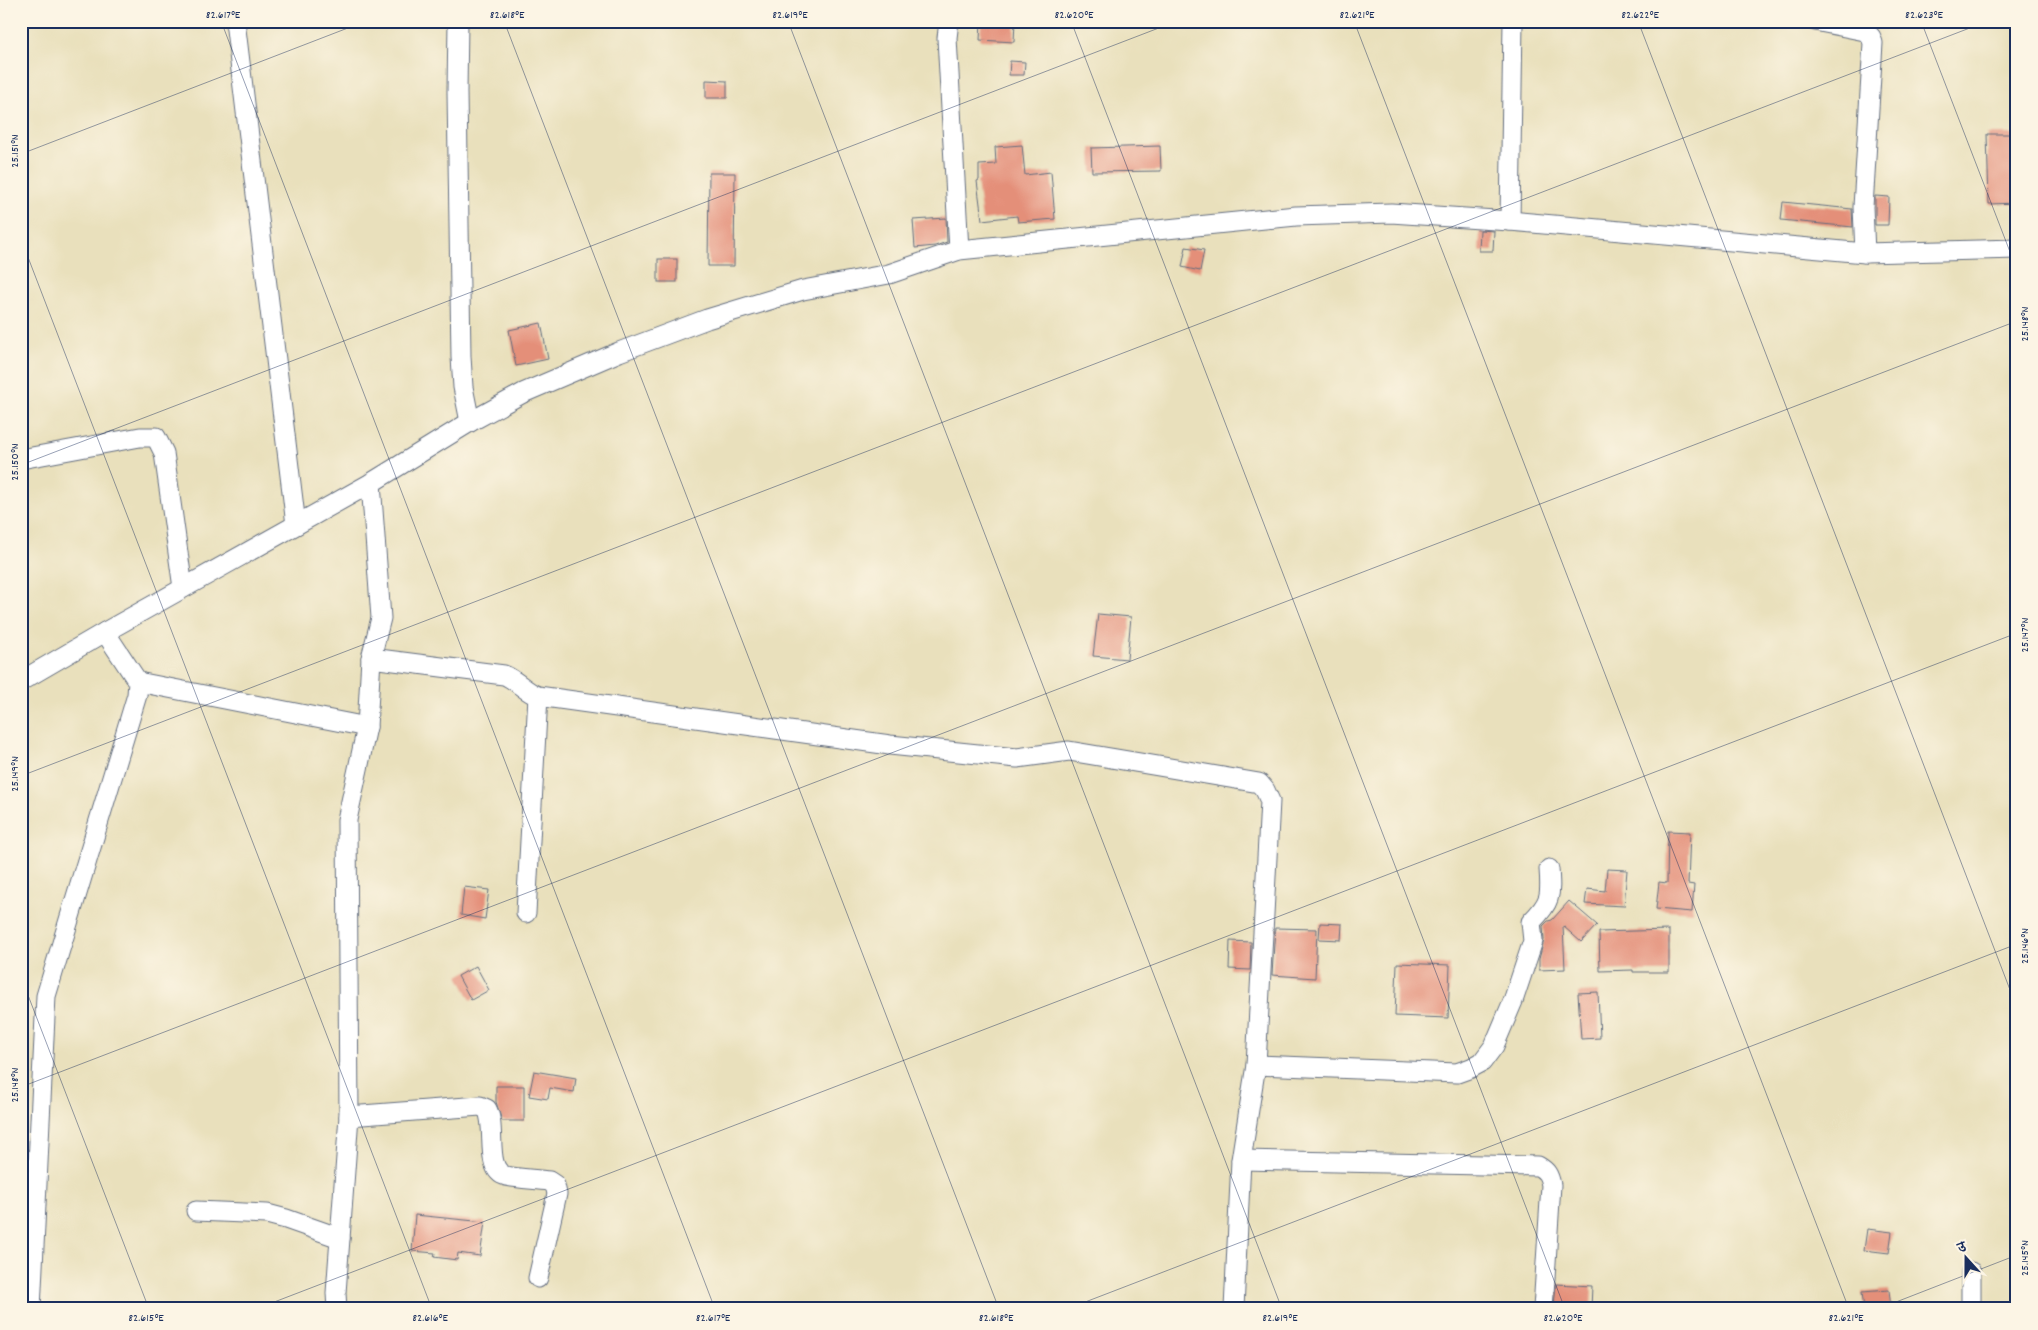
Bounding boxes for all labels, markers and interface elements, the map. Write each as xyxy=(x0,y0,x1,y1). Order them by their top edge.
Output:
text: 82.617°E xyxy=(206,7,241,24)
text: 82.618°E xyxy=(490,7,525,24)
text: 82.619°E xyxy=(772,7,808,24)
text: 82.620°E xyxy=(1054,7,1094,24)
text: 82.621°E xyxy=(1339,7,1375,24)
text: 82.622°E xyxy=(1621,7,1659,24)
text: 82.623°E xyxy=(1905,7,1943,24)
text: 25.151°N xyxy=(7,134,24,168)
text: 25.148°N xyxy=(2017,306,2034,342)
text: 25.150°N xyxy=(7,443,24,481)
text: 25.147°N xyxy=(2017,618,2034,652)
text: 25.149°N xyxy=(7,756,24,792)
text: 25.146°N xyxy=(2017,928,2034,964)
text: 25.148°N xyxy=(7,1067,24,1103)
north arrow xyxy=(1940,1232,1990,1282)
text: उ xyxy=(1954,1237,1970,1259)
text: 25.145°N xyxy=(2017,1240,2034,1276)
text: 82.615°E xyxy=(128,1310,164,1327)
text: 82.616°E xyxy=(412,1310,448,1327)
text: 82.617°E xyxy=(696,1310,731,1327)
text: 82.618°E xyxy=(979,1310,1014,1327)
text: 82.619°E xyxy=(1262,1310,1298,1327)
text: 82.620°E xyxy=(1543,1310,1583,1327)
text: 82.621°E xyxy=(1828,1310,1864,1327)

